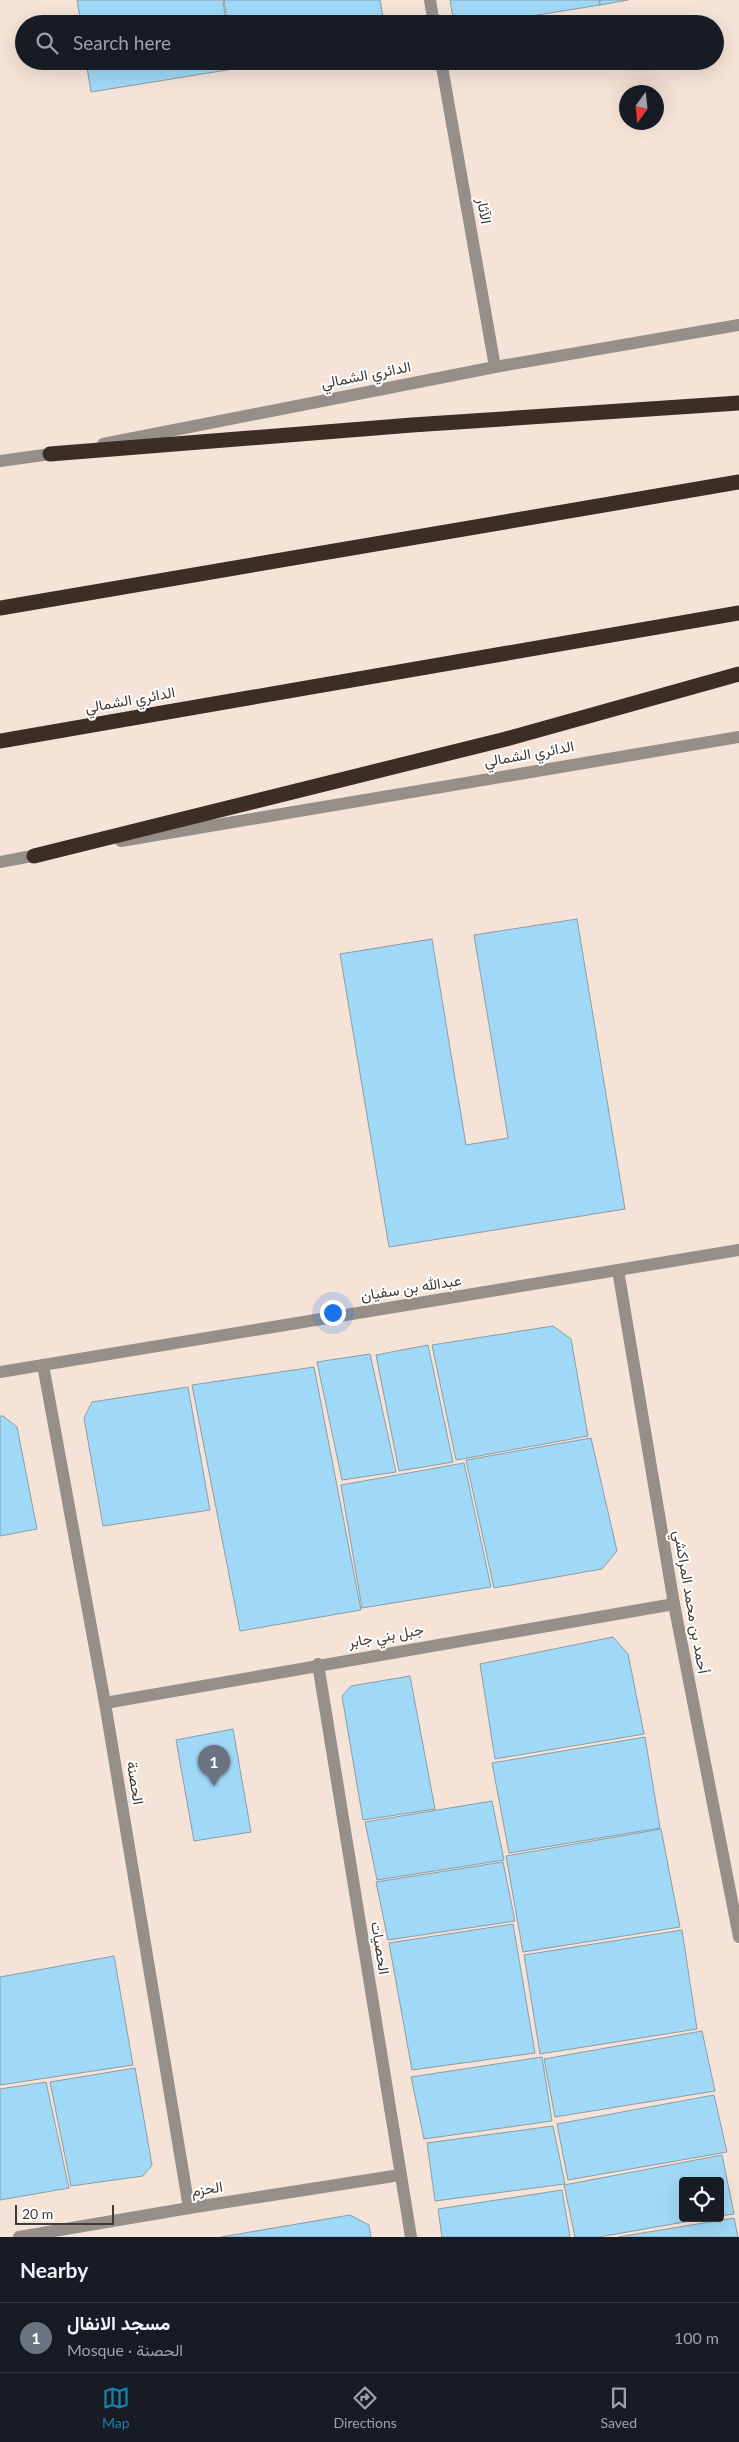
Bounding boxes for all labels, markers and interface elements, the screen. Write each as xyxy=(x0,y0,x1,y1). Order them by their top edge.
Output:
search box xyxy=(15,15,724,70)
icon: search xyxy=(33,29,61,57)
text: Search here xyxy=(73,31,171,54)
north arrow xyxy=(619,85,664,130)
street label: الآثار xyxy=(473,195,496,225)
street label: الدائري الشمالي xyxy=(319,356,413,396)
street label: الدائري الشمالي xyxy=(83,682,177,721)
street label: الدائري الشمالي xyxy=(482,736,576,775)
street label: عبدالله بن سفيان xyxy=(359,1270,463,1306)
your location xyxy=(320,1300,346,1326)
street label: أحمد بن محمد المراكشي xyxy=(666,1529,714,1676)
street label: جبل بني جابر xyxy=(346,1620,426,1656)
pin: 1 xyxy=(198,1745,230,1786)
street label: الحصنة xyxy=(124,1760,148,1806)
street label: الحصيات xyxy=(367,1920,394,1976)
street label: الحزم xyxy=(190,2177,224,2201)
map controls xyxy=(679,2177,724,2222)
button: locate xyxy=(679,2177,724,2222)
scale bar xyxy=(15,2202,114,2225)
text: 20 m xyxy=(22,2205,53,2222)
text: Nearby xyxy=(20,2257,88,2282)
text: مسجد الانفال xyxy=(67,2311,170,2334)
text: 1 xyxy=(31,2328,41,2347)
text: 100 m xyxy=(674,2328,719,2347)
text: Mosque · الحصنة xyxy=(67,2340,183,2359)
tab: Map xyxy=(102,2384,130,2431)
tab: Directions xyxy=(334,2384,397,2431)
tab: Saved xyxy=(601,2384,637,2431)

